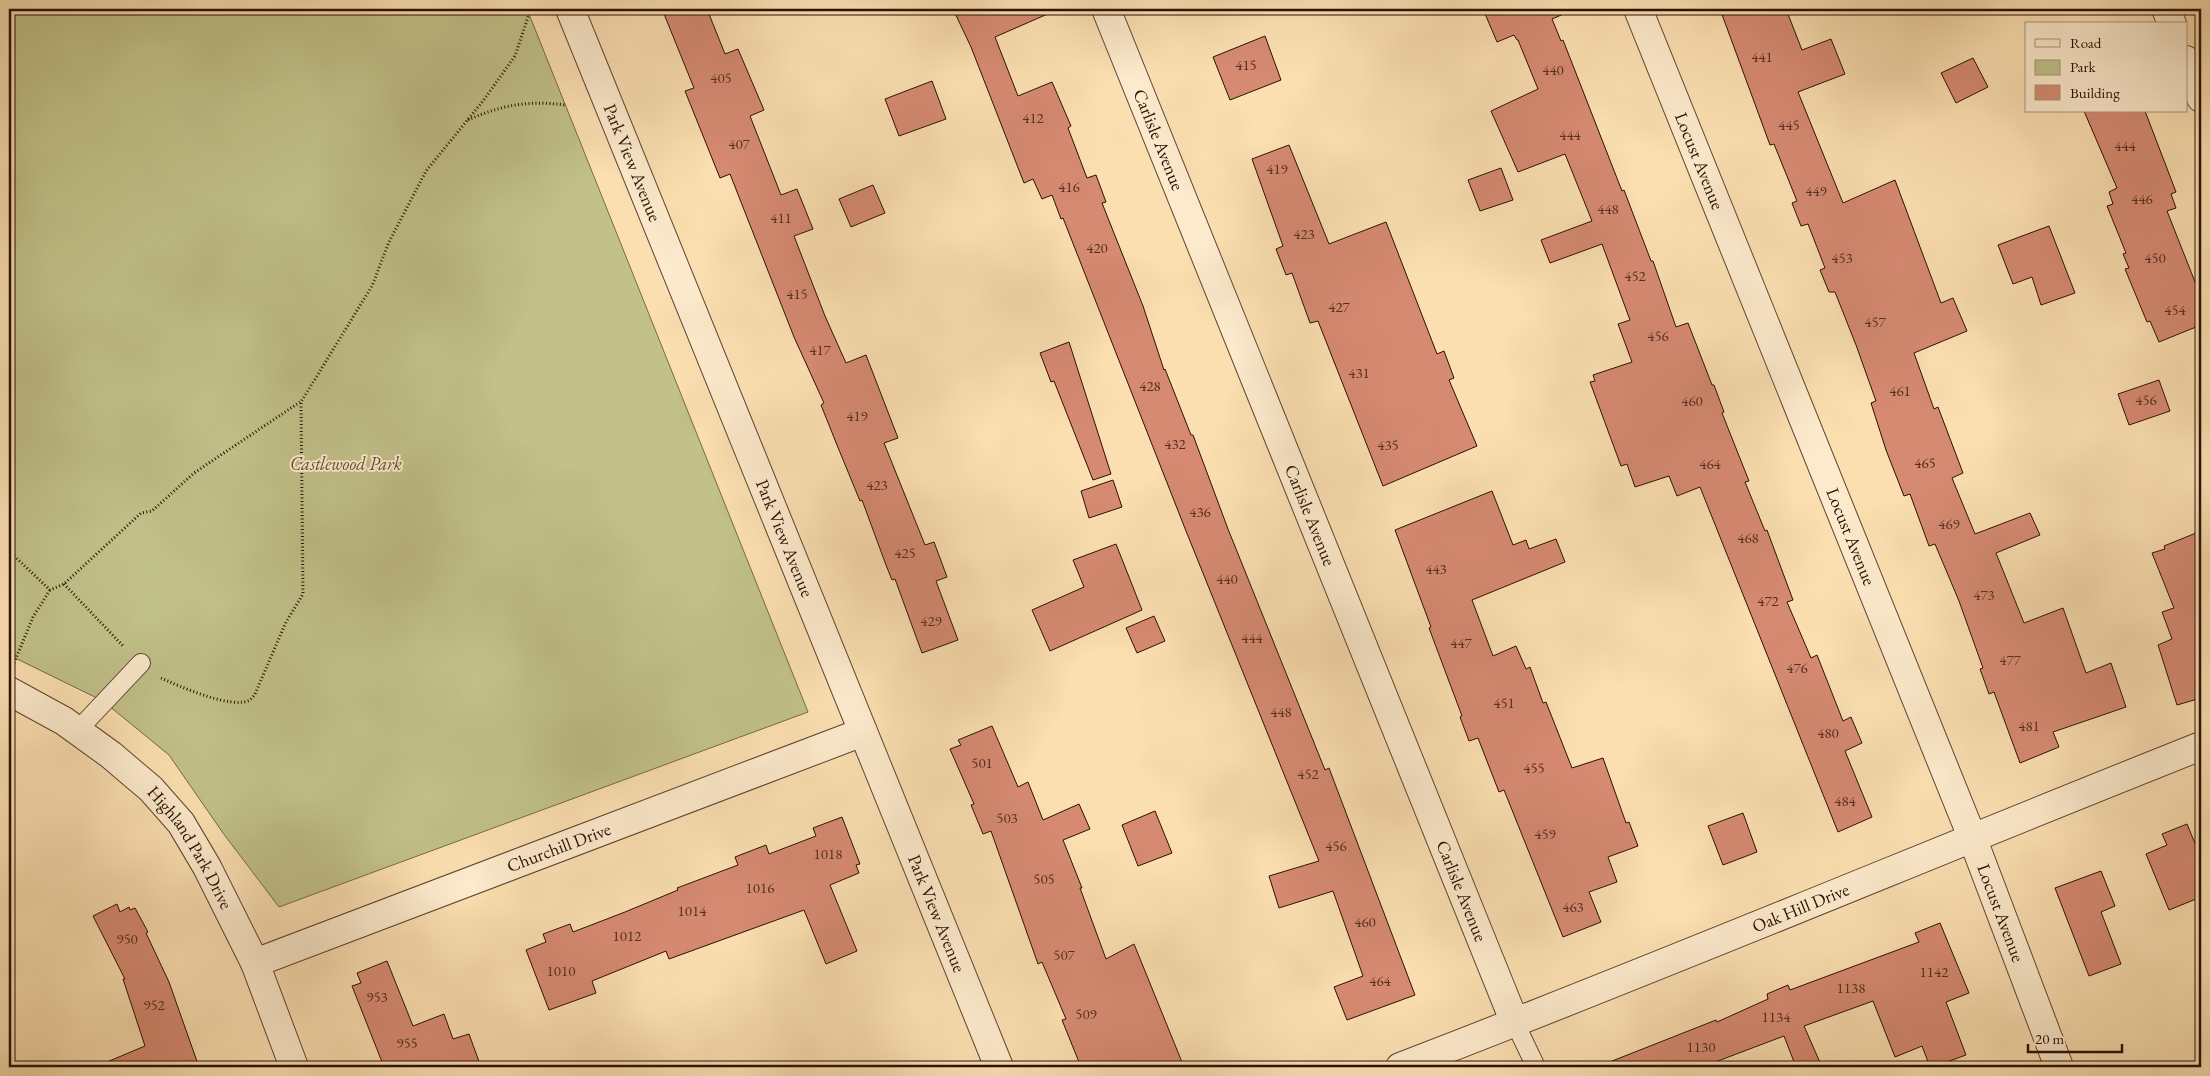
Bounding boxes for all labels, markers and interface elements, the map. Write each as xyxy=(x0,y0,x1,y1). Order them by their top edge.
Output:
legend xyxy=(2025,22,2188,112)
text: Road xyxy=(2070,33,2102,52)
house number: 441 xyxy=(1751,47,1773,66)
house number: 415 xyxy=(1235,55,1257,74)
text: Park xyxy=(2070,57,2097,76)
house number: 440 xyxy=(1542,60,1564,79)
house number: 405 xyxy=(710,68,732,87)
text: Building xyxy=(2070,83,2120,102)
street label: Carlisle Avenue xyxy=(1128,86,1190,194)
street label: Park View Avenue xyxy=(599,100,667,225)
house number: 412 xyxy=(1022,108,1045,127)
street label: Locust Avenue xyxy=(1670,109,1730,213)
house number: 445 xyxy=(1778,115,1800,134)
house number: 444 xyxy=(1559,125,1582,144)
house number: 407 xyxy=(728,134,751,153)
house number: 444 xyxy=(2114,136,2137,155)
house number: 419 xyxy=(1266,159,1288,178)
house number: 416 xyxy=(1058,177,1080,196)
house number: 449 xyxy=(1805,181,1827,200)
house number: 446 xyxy=(2131,189,2153,208)
house number: 448 xyxy=(1597,199,1619,218)
house number: 411 xyxy=(770,208,792,227)
house number: 423 xyxy=(1293,224,1315,243)
house number: 420 xyxy=(1086,238,1108,257)
house number: 453 xyxy=(1831,248,1853,267)
house number: 450 xyxy=(2144,248,2166,267)
house number: 452 xyxy=(1624,266,1647,285)
house number: 415 xyxy=(786,284,808,303)
house number: 427 xyxy=(1328,297,1351,316)
house number: 454 xyxy=(2164,300,2187,319)
house number: 457 xyxy=(1864,312,1887,331)
house number: 456 xyxy=(1647,326,1669,345)
house number: 417 xyxy=(809,340,832,359)
house number: 431 xyxy=(1348,363,1370,382)
house number: 428 xyxy=(1139,376,1161,395)
house number: 461 xyxy=(1889,381,1911,400)
house number: 456 xyxy=(2135,390,2157,409)
house number: 460 xyxy=(1681,391,1703,410)
house number: 419 xyxy=(846,406,868,425)
house number: 432 xyxy=(1164,434,1187,453)
house number: 435 xyxy=(1377,435,1399,454)
park label: Castlewood Park xyxy=(290,452,402,475)
house number: 465 xyxy=(1914,453,1936,472)
house number: 464 xyxy=(1699,454,1722,473)
street label: Carlisle Avenue xyxy=(1280,461,1341,569)
house number: 423 xyxy=(866,475,888,494)
street label: Park View Avenue xyxy=(751,476,819,600)
street label: Locust Avenue xyxy=(1821,484,1881,589)
house number: 436 xyxy=(1189,502,1211,521)
house number: 469 xyxy=(1938,514,1960,533)
house number: 468 xyxy=(1737,528,1759,547)
house number: 425 xyxy=(894,543,916,562)
house number: 443 xyxy=(1425,559,1447,578)
house number: 440 xyxy=(1216,569,1238,588)
house number: 473 xyxy=(1973,585,1995,604)
house number: 472 xyxy=(1757,591,1780,610)
house number: 429 xyxy=(920,611,942,630)
house number: 444 xyxy=(1241,628,1264,647)
house number: 447 xyxy=(1450,633,1473,652)
house number: 477 xyxy=(1999,650,2022,669)
house number: 476 xyxy=(1786,658,1808,677)
house number: 451 xyxy=(1493,693,1515,712)
house number: 448 xyxy=(1270,702,1292,721)
house number: 481 xyxy=(2018,716,2040,735)
house number: 480 xyxy=(1817,723,1839,742)
house number: 501 xyxy=(971,753,993,772)
house number: 455 xyxy=(1523,758,1545,777)
house number: 452 xyxy=(1297,764,1320,783)
street label: Highland Park Drive xyxy=(142,781,238,913)
house number: 484 xyxy=(1834,791,1857,810)
house number: 503 xyxy=(996,808,1018,827)
street label: Churchill Drive xyxy=(503,817,614,877)
house number: 459 xyxy=(1534,824,1556,843)
house number: 456 xyxy=(1325,836,1347,855)
street label: Carlisle Avenue xyxy=(1431,837,1493,945)
house number: 1018 xyxy=(814,844,842,863)
street label: Park View Avenue xyxy=(903,851,971,976)
street label: Locust Avenue xyxy=(1972,860,2030,965)
house number: 505 xyxy=(1033,869,1055,888)
street label: Oak Hill Drive xyxy=(1748,877,1852,937)
house number: 1016 xyxy=(746,878,774,897)
house number: 463 xyxy=(1562,897,1584,916)
house number: 1014 xyxy=(678,901,707,920)
house number: 460 xyxy=(1354,912,1376,931)
house number: 1012 xyxy=(613,926,642,945)
house number: 950 xyxy=(116,929,138,948)
house number: 507 xyxy=(1053,945,1076,964)
house number: 1010 xyxy=(547,961,575,980)
house number: 1142 xyxy=(1920,962,1949,981)
house number: 464 xyxy=(1369,971,1392,990)
house number: 1138 xyxy=(1837,978,1865,997)
house number: 953 xyxy=(366,987,388,1006)
house number: 952 xyxy=(143,995,166,1014)
house number: 509 xyxy=(1075,1004,1097,1023)
house number: 1134 xyxy=(1762,1007,1791,1026)
scale bar xyxy=(2028,1021,2121,1053)
text: 20 m xyxy=(2035,1029,2064,1048)
house number: 955 xyxy=(396,1033,418,1052)
house number: 1130 xyxy=(1687,1037,1715,1056)

